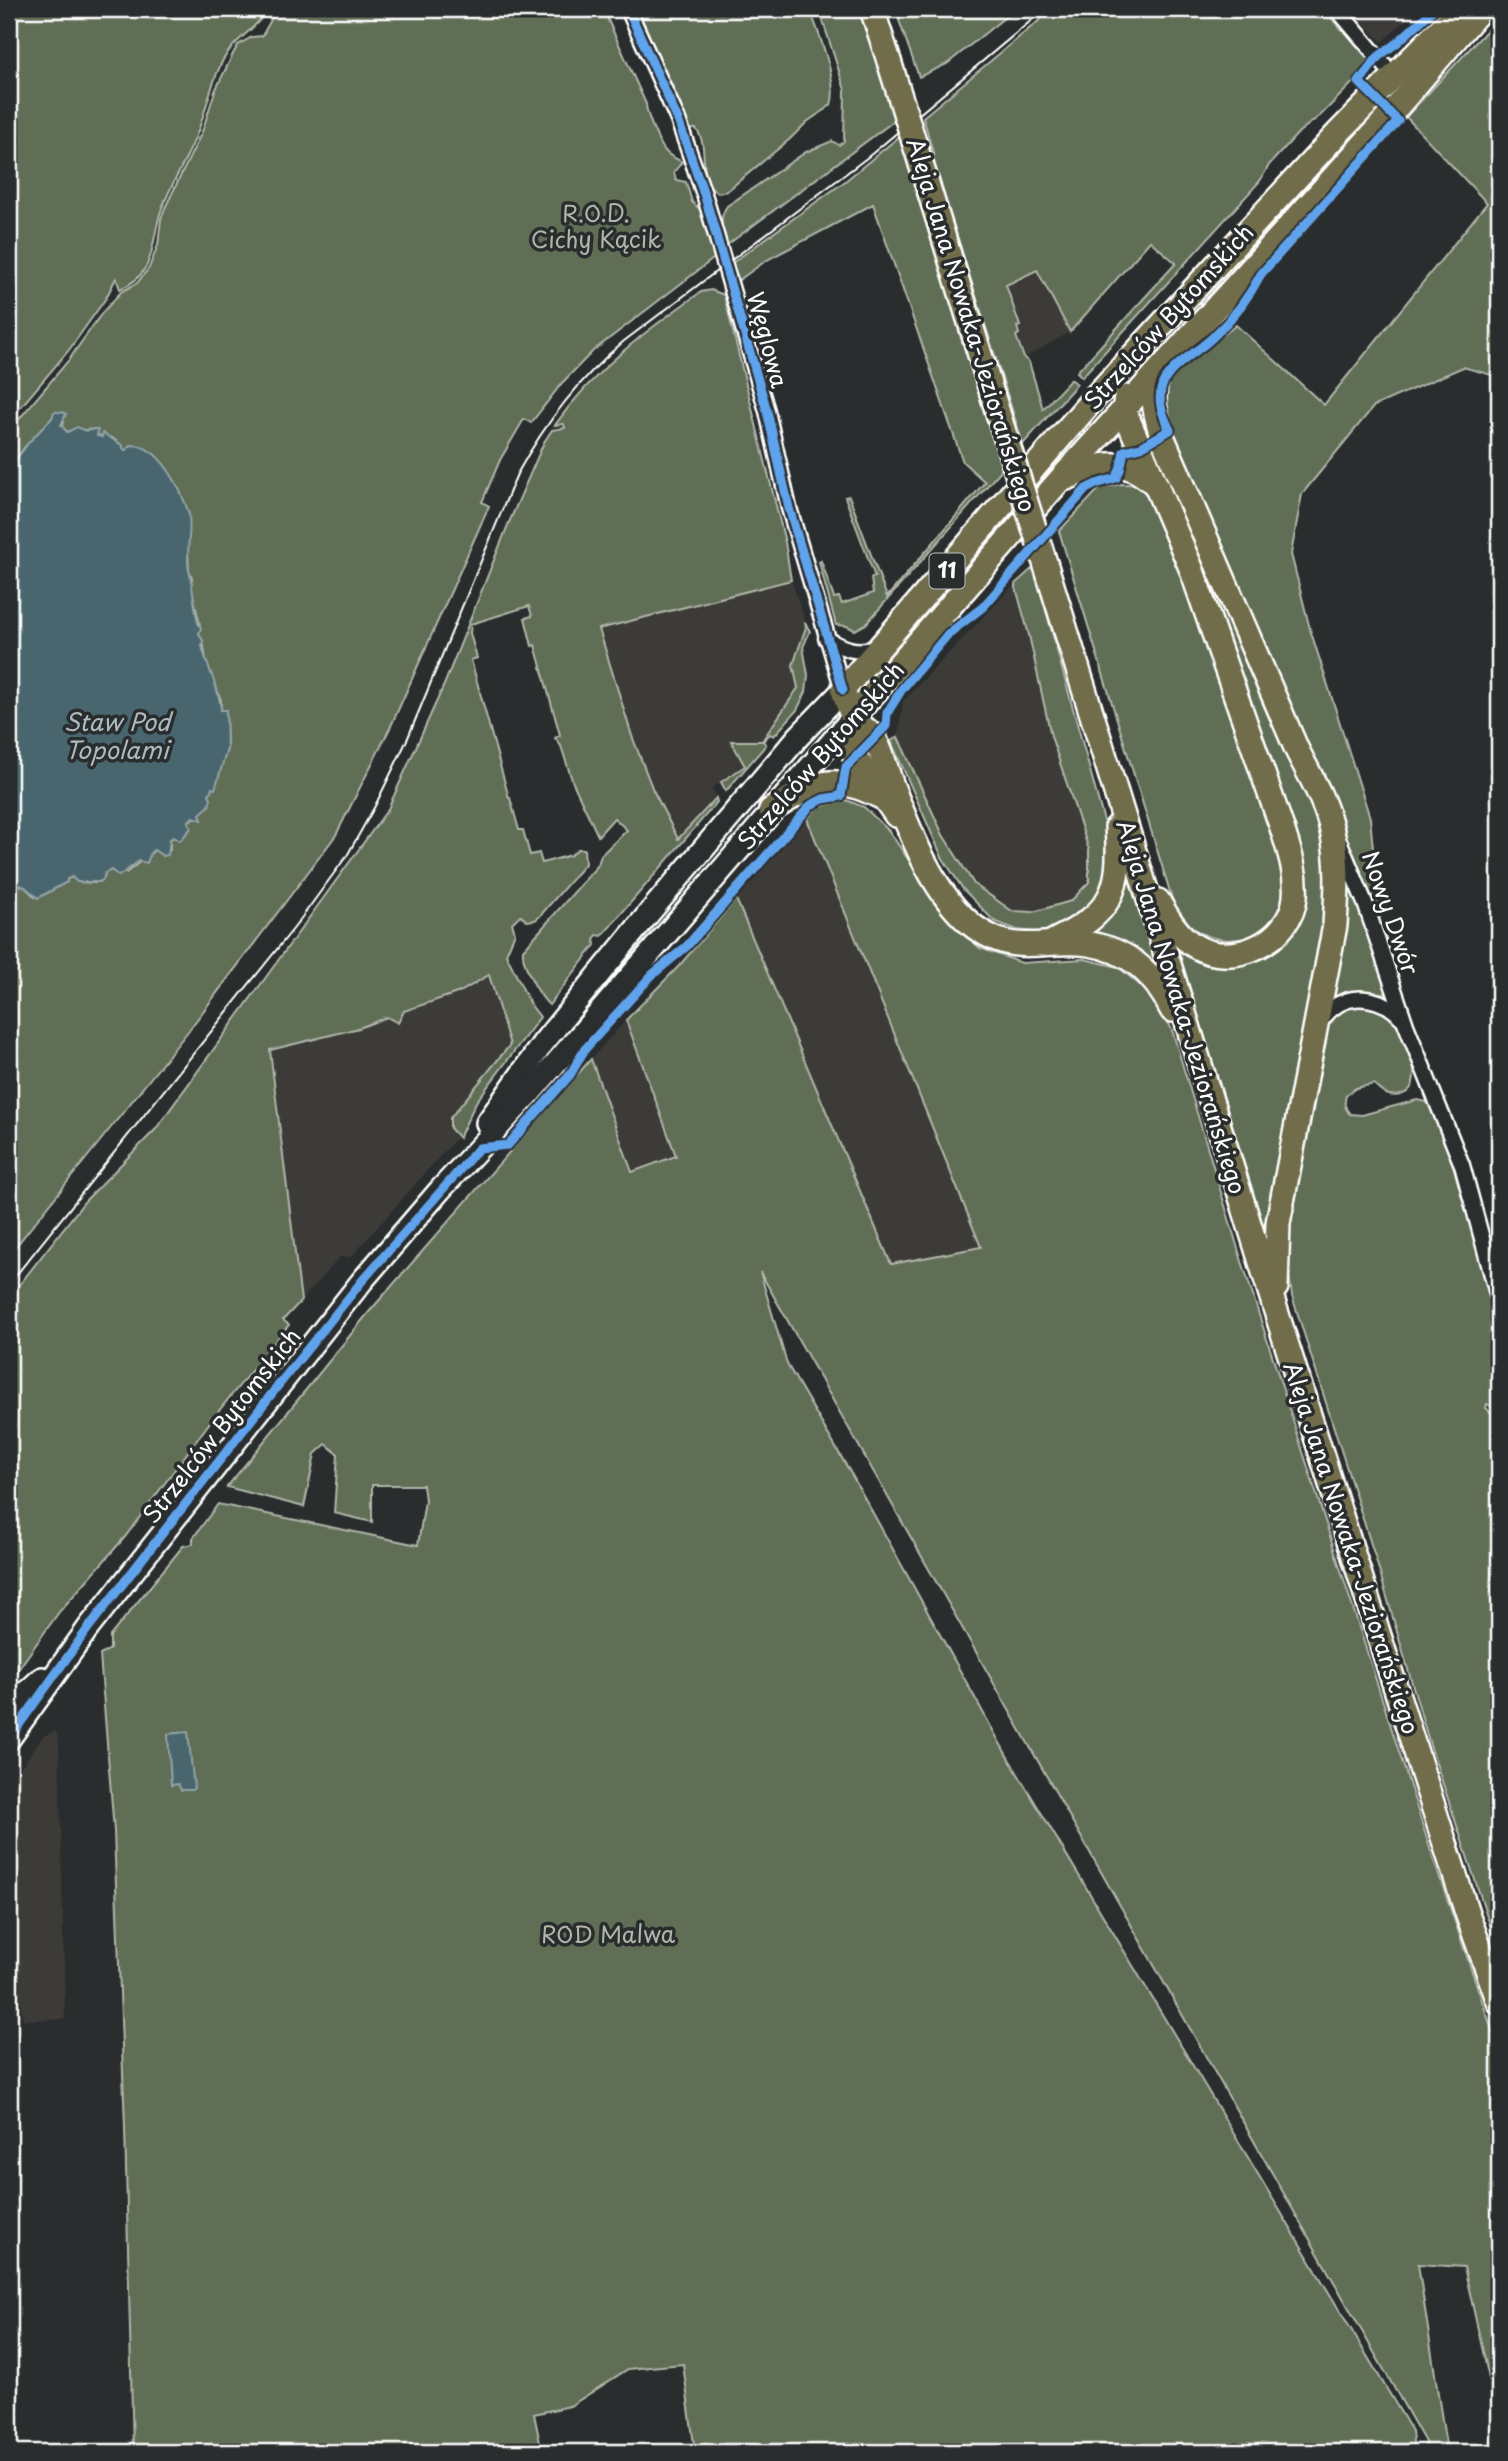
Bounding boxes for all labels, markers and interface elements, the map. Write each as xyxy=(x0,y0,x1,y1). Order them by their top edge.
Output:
street label: Aleja Jana Nowaka-Jeziorańskiego xyxy=(899,133,1046,516)
park label: R.O.D. Cichy Kącik xyxy=(531,195,661,256)
street label: Strzelców Bytomskich xyxy=(1075,215,1261,417)
street label: Węglowa xyxy=(739,288,798,392)
road number: 11 xyxy=(930,554,964,588)
street label: Strzelców Bytomskich xyxy=(728,653,912,857)
water label: Staw Pod Topolami xyxy=(64,703,174,767)
street label: Aleja Jana Nowaka-Jeziorańskiego xyxy=(1109,815,1256,1198)
street label: Nowy Dwór xyxy=(1354,846,1429,979)
street label: Strzelców Bytomskich xyxy=(133,1320,308,1530)
street label: Aleja Jana Nowaka-Jeziorańskiego xyxy=(1276,1357,1429,1738)
park label: ROD Malwa xyxy=(541,1916,676,1951)

